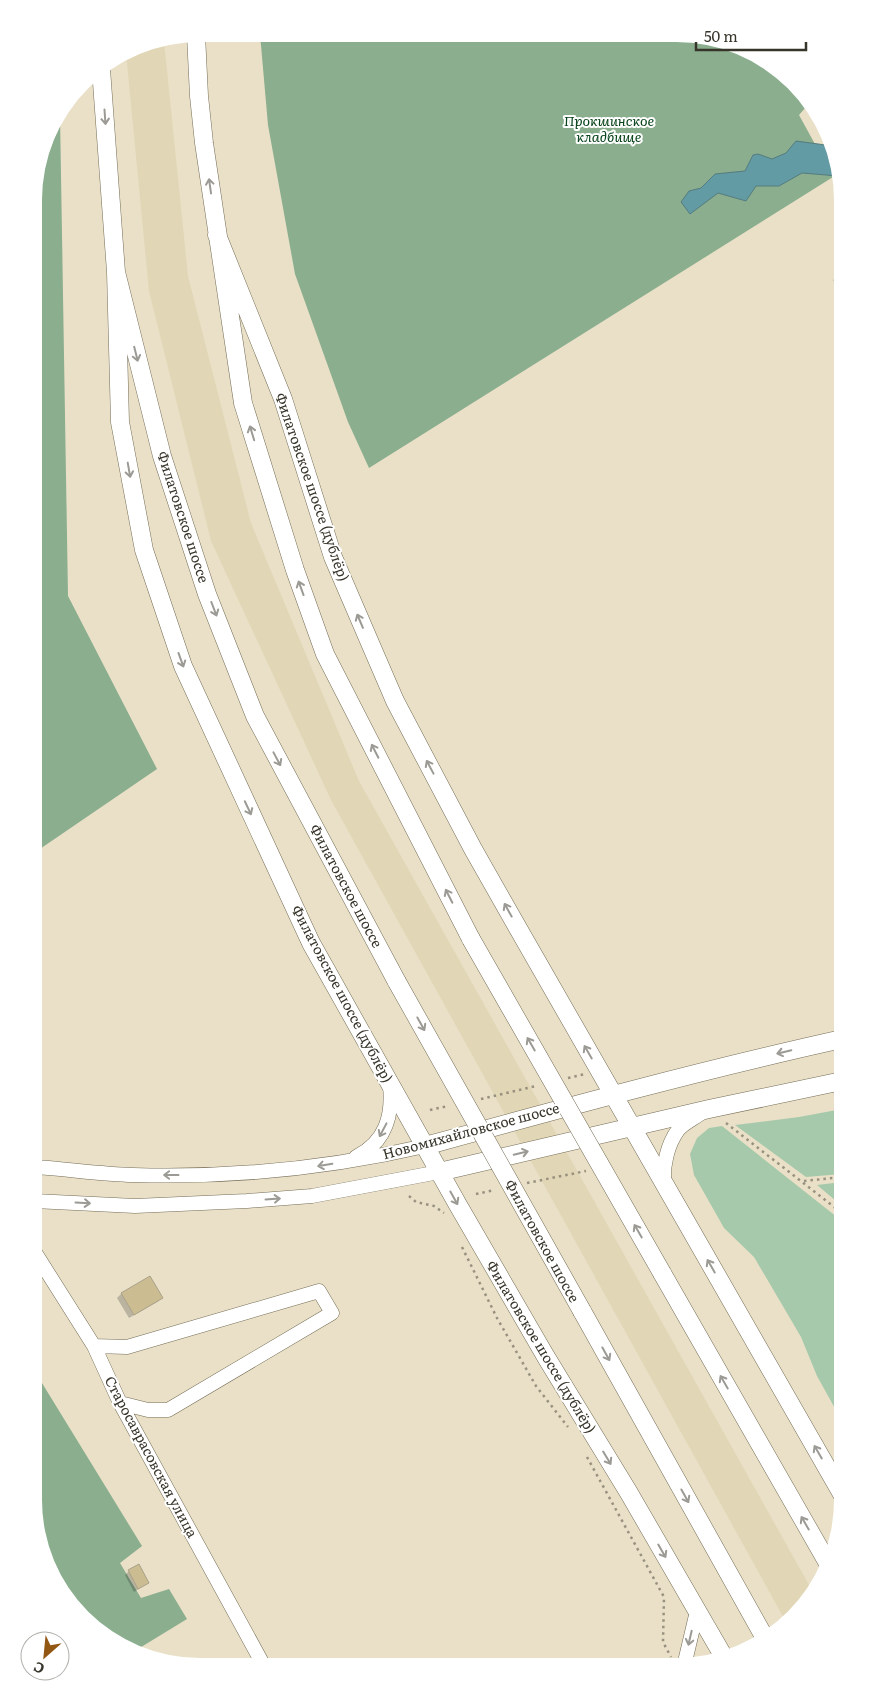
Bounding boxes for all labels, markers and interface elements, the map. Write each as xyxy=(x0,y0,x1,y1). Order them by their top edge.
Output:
scale bar xyxy=(696,20,806,52)
text: 50 m xyxy=(704,24,738,47)
one-way arrow xyxy=(100,109,109,125)
park label: Прокшинское кладбище xyxy=(564,110,654,146)
one-way arrow xyxy=(204,179,214,195)
one-way arrow xyxy=(132,345,141,361)
street label: Филатовское шоссе (дублёр) xyxy=(271,390,355,584)
one-way arrow xyxy=(247,425,256,441)
street label: Филатовское шоссе xyxy=(153,448,215,585)
one-way arrow xyxy=(125,462,135,478)
one-way arrow xyxy=(296,580,305,596)
one-way arrow xyxy=(210,602,219,617)
one-way arrow xyxy=(355,614,365,629)
one-way arrow xyxy=(177,652,186,667)
one-way arrow xyxy=(370,744,379,759)
one-way arrow xyxy=(273,751,283,765)
one-way arrow xyxy=(425,760,435,775)
one-way arrow xyxy=(244,800,253,815)
street label: Филатовское шоссе xyxy=(306,820,388,951)
one-way arrow xyxy=(444,889,453,904)
street label: Филатовское шоссе (дублёр) xyxy=(288,901,398,1086)
one-way arrow xyxy=(502,904,512,918)
one-way arrow xyxy=(417,1016,426,1031)
one-way arrow xyxy=(526,1036,536,1051)
one-way arrow xyxy=(582,1045,592,1059)
one-way arrow xyxy=(776,1048,792,1057)
street label: Новомихайловское шоссе xyxy=(380,1097,561,1163)
one-way arrow xyxy=(378,1122,388,1136)
one-way arrow xyxy=(513,1148,529,1157)
one-way arrow xyxy=(318,1160,334,1170)
one-way arrow xyxy=(163,1170,179,1180)
street label: Филатовское шоссе xyxy=(501,1176,585,1305)
one-way arrow xyxy=(450,1190,459,1205)
one-way arrow xyxy=(264,1194,280,1203)
one-way arrow xyxy=(74,1199,90,1208)
one-way arrow xyxy=(632,1224,642,1238)
street label: Филатовское шоссе (дублёр) xyxy=(482,1256,601,1437)
one-way arrow xyxy=(706,1259,716,1274)
one-way arrow xyxy=(601,1346,611,1361)
street label: Старосаврасовская улица xyxy=(101,1372,203,1541)
one-way arrow xyxy=(719,1374,729,1389)
one-way arrow xyxy=(812,1446,822,1460)
one-way arrow xyxy=(603,1450,613,1464)
one-way arrow xyxy=(681,1488,691,1502)
one-way arrow xyxy=(799,1516,809,1530)
one-way arrow xyxy=(657,1543,667,1558)
one-way arrow xyxy=(685,1630,694,1646)
north arrow xyxy=(20,1631,70,1681)
text: С xyxy=(30,1657,48,1680)

